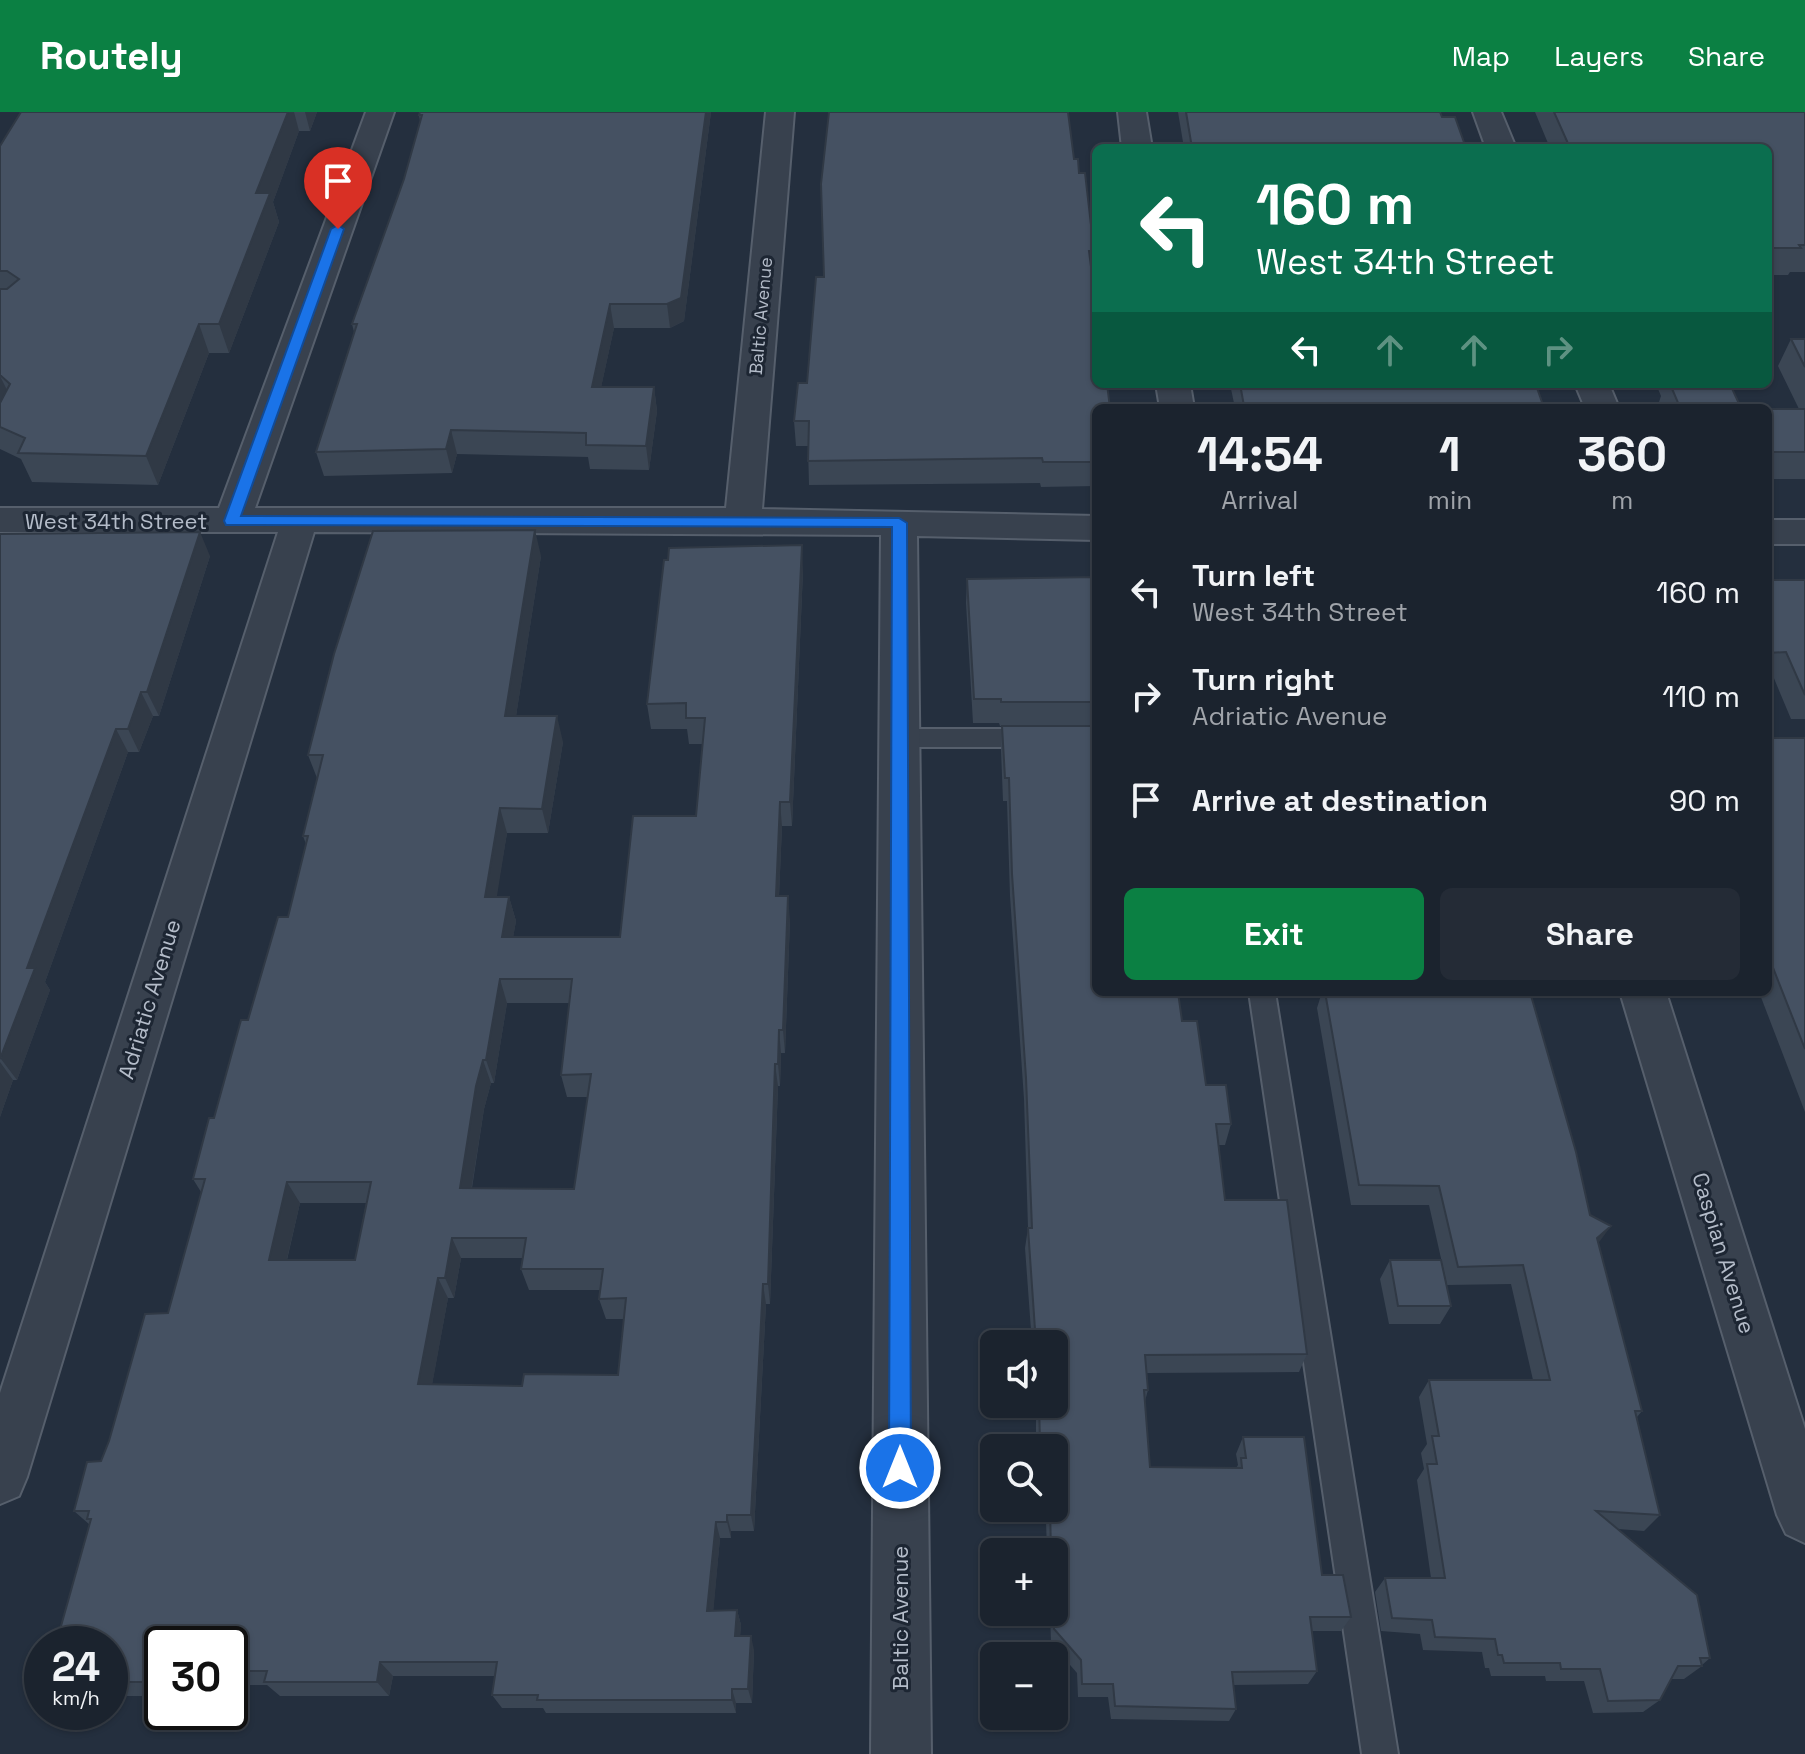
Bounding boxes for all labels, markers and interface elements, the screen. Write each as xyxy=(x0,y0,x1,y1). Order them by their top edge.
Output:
text: Routely xyxy=(40,32,183,80)
text: Map xyxy=(1452,38,1510,74)
text: Layers xyxy=(1554,38,1644,74)
text: Share xyxy=(1688,38,1765,74)
pin xyxy=(304,147,372,229)
icon: arrive xyxy=(316,159,360,203)
text: 160 m xyxy=(1256,169,1414,240)
icon: left xyxy=(1124,176,1228,280)
text: West 34th Street xyxy=(1256,239,1555,285)
street label: Baltic Avenue xyxy=(744,256,777,376)
icon: left xyxy=(1284,328,1328,372)
icon: ahead xyxy=(1368,328,1412,372)
icon: ahead xyxy=(1452,328,1496,372)
icon: right xyxy=(1536,328,1580,372)
text: 14:54 xyxy=(1197,424,1323,485)
text: 1 xyxy=(1439,424,1461,485)
text: 360 xyxy=(1577,424,1667,485)
text: Arrival xyxy=(1221,483,1298,517)
text: min xyxy=(1428,483,1472,517)
text: m xyxy=(1611,483,1633,517)
street label: West 34th Street xyxy=(25,507,207,535)
text: Turn left xyxy=(1192,556,1315,595)
icon: left xyxy=(1124,570,1168,614)
text: 160 m xyxy=(1656,573,1740,612)
text: West 34th Street xyxy=(1192,595,1408,629)
text: Turn right xyxy=(1192,660,1335,699)
icon: right xyxy=(1124,674,1168,718)
text: 110 m xyxy=(1662,677,1740,716)
text: Adriatic Avenue xyxy=(1192,699,1387,733)
icon: arrive xyxy=(1124,778,1168,822)
text: Arrive at destination xyxy=(1192,781,1488,820)
text: 90 m xyxy=(1669,781,1740,820)
button: Exit xyxy=(1124,888,1424,980)
button: Share xyxy=(1440,888,1740,980)
street label: Adriatic Avenue xyxy=(111,916,187,1082)
street label: Caspian Avenue xyxy=(1686,1169,1762,1337)
map controls xyxy=(980,1330,1068,1730)
button: sound xyxy=(980,1330,1068,1418)
position arrow xyxy=(858,1426,942,1510)
button: search xyxy=(980,1434,1068,1522)
button: + xyxy=(980,1538,1068,1626)
street label: Baltic Avenue xyxy=(886,1546,914,1690)
speed limit sign: 30 xyxy=(144,1626,248,1730)
text: 24 xyxy=(52,1642,100,1693)
button: − xyxy=(980,1642,1068,1730)
text: km/h xyxy=(52,1685,100,1711)

